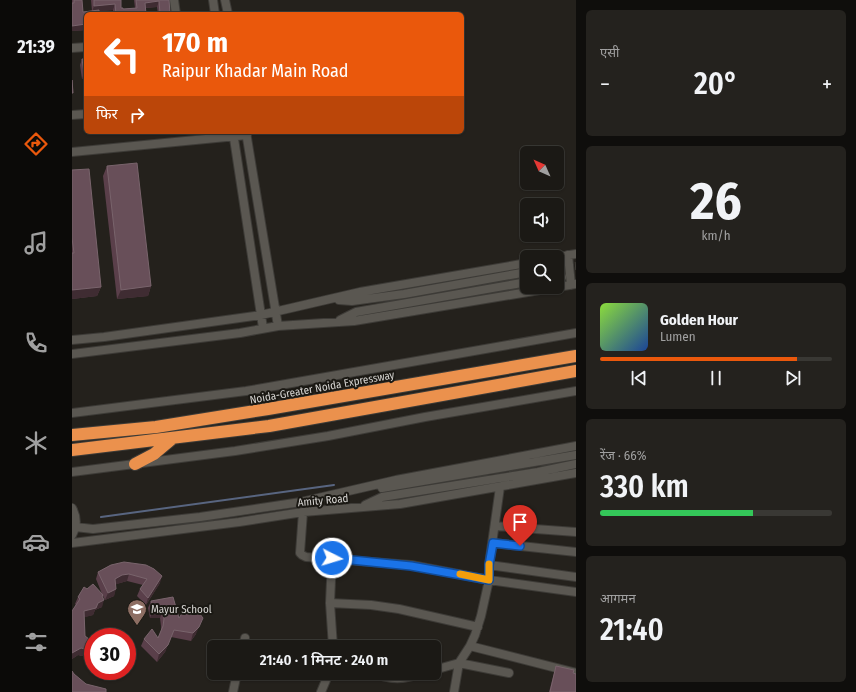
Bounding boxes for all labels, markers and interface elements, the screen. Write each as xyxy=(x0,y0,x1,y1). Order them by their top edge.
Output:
text: 170 m xyxy=(162,26,228,59)
icon: left xyxy=(96,28,148,80)
text: 21:39 xyxy=(17,36,55,58)
text: एसी xyxy=(600,45,619,60)
text: Raipur Khadar Main Road xyxy=(162,60,348,82)
text: 20° xyxy=(694,66,738,102)
text: − xyxy=(600,71,610,98)
text: + xyxy=(822,71,832,98)
icon: right xyxy=(126,104,148,126)
text: फिर xyxy=(96,105,118,123)
icon: directions xyxy=(22,130,50,158)
north arrow xyxy=(520,146,564,190)
map controls xyxy=(520,146,564,294)
text: 26 xyxy=(690,170,742,233)
button: sound xyxy=(520,198,564,242)
text: km/h xyxy=(702,228,731,243)
icon: music xyxy=(22,229,50,257)
button: search xyxy=(520,250,564,294)
text: Golden Hour xyxy=(660,311,738,329)
icon: phone xyxy=(22,329,50,357)
text: Lumen xyxy=(660,329,696,344)
icon: previous xyxy=(628,367,650,389)
icon: pause xyxy=(705,367,727,389)
icon: next xyxy=(782,367,804,389)
street label: Noida-Greater Noida Expressway xyxy=(249,368,395,407)
icon: climate xyxy=(22,429,50,457)
text: रेंज · 66% xyxy=(600,448,646,463)
text: 330 km xyxy=(600,469,689,505)
street label: Amity Road xyxy=(297,492,349,509)
pin xyxy=(503,505,537,546)
icon: arrive xyxy=(509,511,531,533)
icon: car xyxy=(22,528,50,556)
position arrow xyxy=(311,537,353,579)
text: आगमन xyxy=(600,591,636,606)
school or university icon: Mayur School xyxy=(126,598,148,626)
place label: Mayur School xyxy=(151,603,212,616)
text: 21:40 xyxy=(600,612,664,648)
icon: filters xyxy=(22,628,50,656)
speed limit sign: 30 xyxy=(84,628,136,680)
text: 21:40 · 1 मिनट · 240 m xyxy=(260,651,388,669)

